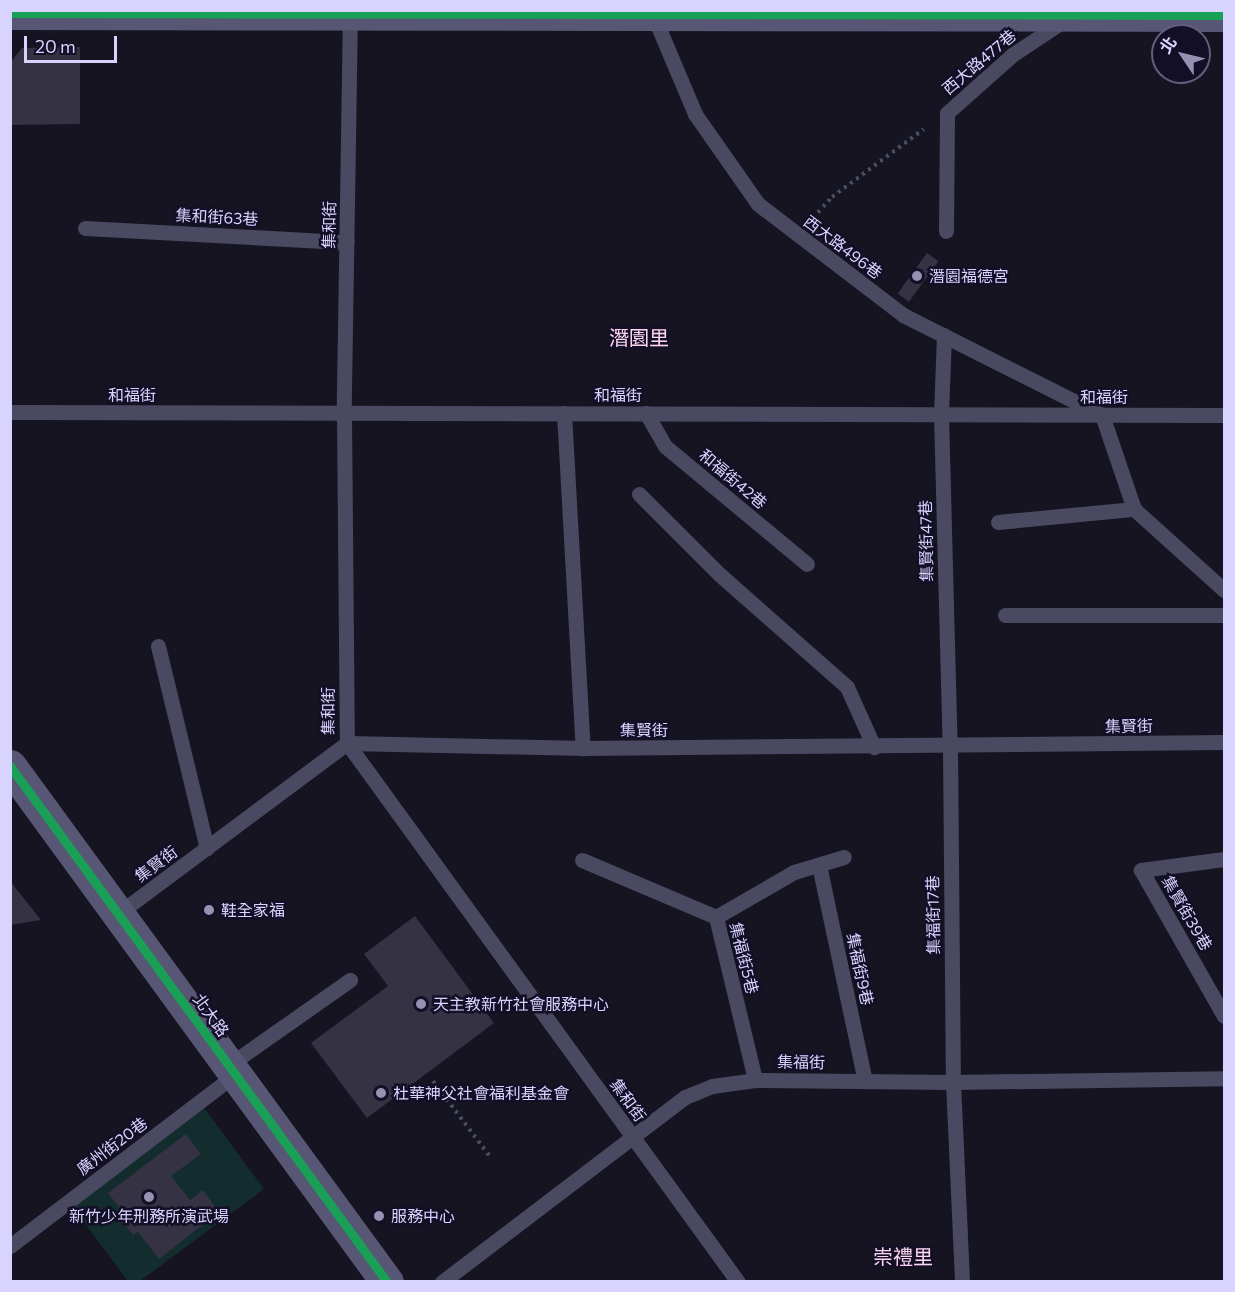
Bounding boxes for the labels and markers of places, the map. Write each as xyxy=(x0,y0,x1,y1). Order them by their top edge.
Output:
place label: 潛園福德宮 xyxy=(929,266,1009,286)
marker: 潛園福德宮 xyxy=(910,269,924,283)
place label: 鞋全家福 xyxy=(221,900,285,920)
marker: 鞋全家福 xyxy=(202,903,216,917)
place label: 天主教新竹社會服務中心 xyxy=(433,994,609,1014)
marker: 天主教新竹社會服務中心 xyxy=(414,997,428,1011)
place label: 杜華神父社會福利基金會 xyxy=(393,1083,569,1103)
marker: 杜華神父社會福利基金會 xyxy=(374,1086,388,1100)
marker: 新竹少年刑務所演武場 xyxy=(142,1190,156,1204)
place label: 新竹少年刑務所演武場 xyxy=(69,1206,229,1226)
place label: 服務中心 xyxy=(391,1206,455,1226)
marker: 服務中心 xyxy=(372,1209,386,1223)

